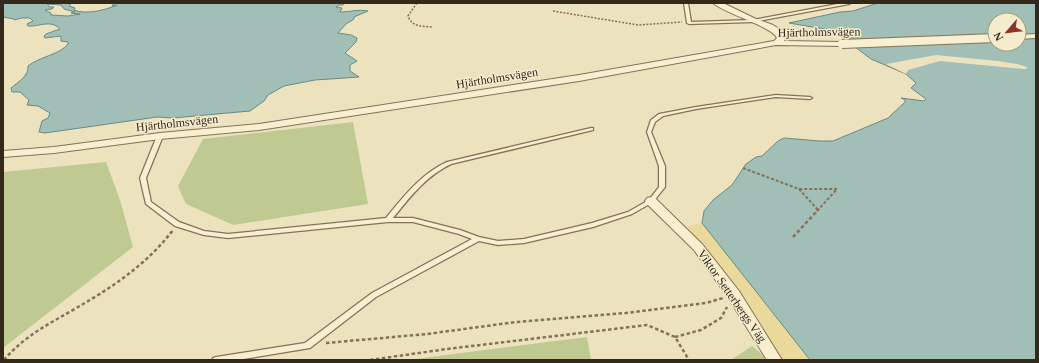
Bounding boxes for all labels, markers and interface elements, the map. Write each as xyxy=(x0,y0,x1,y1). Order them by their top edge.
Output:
north arrow xyxy=(987,12,1027,52)
street label: Hjärtholmsvägen xyxy=(778,24,860,40)
text: N xyxy=(991,30,1005,43)
street label: Hjärtholmsvägen xyxy=(455,65,539,91)
street label: Hjärtholmsvägen xyxy=(135,112,219,134)
street label: Viktor Setterbergs Väg xyxy=(695,247,769,345)

